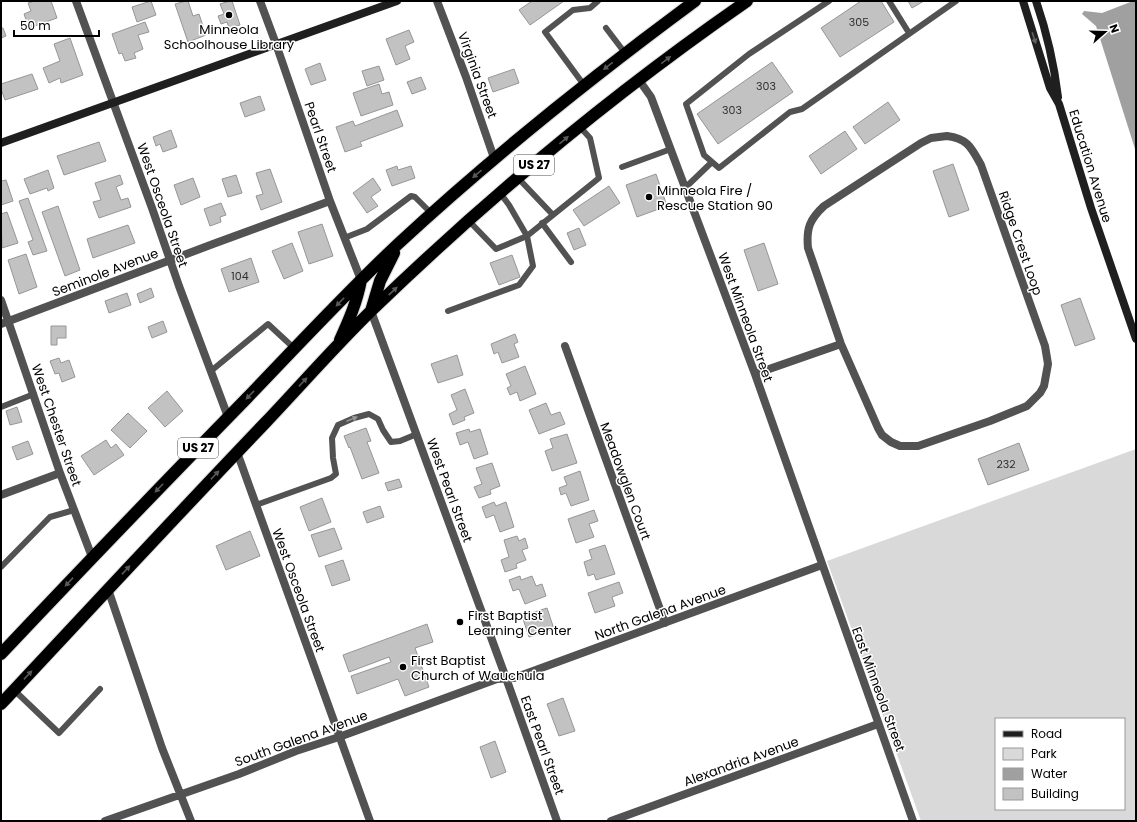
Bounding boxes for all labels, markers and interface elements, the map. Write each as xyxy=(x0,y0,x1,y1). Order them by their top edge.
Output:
marker: Minneola Schoolhouse Library xyxy=(224,10,234,20)
scale bar xyxy=(14,12,99,38)
north arrow xyxy=(1085,12,1125,52)
house number: 305 xyxy=(849,14,869,30)
text: 50 m xyxy=(20,17,51,34)
place label: Minneola Schoolhouse Library xyxy=(164,20,295,54)
text: N xyxy=(1105,22,1123,35)
street label: Virginia Street xyxy=(453,29,502,121)
one-way arrow xyxy=(1031,32,1037,44)
one-way arrow xyxy=(661,56,672,64)
one-way arrow xyxy=(602,62,613,71)
house number: 303 xyxy=(756,78,776,94)
street label: Pearl Street xyxy=(300,99,342,175)
house number: 303 xyxy=(722,102,742,118)
street label: Education Avenue xyxy=(1064,107,1117,225)
one-way arrow xyxy=(559,135,569,144)
street label: West Osceola Street xyxy=(132,140,193,270)
road number: US 27 xyxy=(514,155,554,175)
one-way arrow xyxy=(471,170,482,179)
place label: Minneola Fire / Rescue Station 90 xyxy=(657,181,773,215)
street label: Ridge Crest Loop xyxy=(994,188,1047,298)
marker: Minneola Fire / Rescue Station 90 xyxy=(644,192,654,202)
street label: Seminole Avenue xyxy=(49,243,161,301)
street label: West Minneola Street xyxy=(713,250,778,385)
house number: 104 xyxy=(231,268,249,284)
one-way arrow xyxy=(388,286,398,295)
one-way arrow xyxy=(335,297,345,307)
street label: West Chester Street xyxy=(27,361,86,489)
one-way arrow xyxy=(298,377,308,387)
one-way arrow xyxy=(245,390,254,400)
one-way arrow xyxy=(346,416,358,422)
street label: Meadowglen Court xyxy=(595,420,656,543)
street label: West Pearl Street xyxy=(422,435,477,545)
road number: US 27 xyxy=(178,438,218,458)
house number: 232 xyxy=(996,456,1016,472)
one-way arrow xyxy=(210,471,219,480)
one-way arrow xyxy=(154,483,164,493)
street label: West Osceola Street xyxy=(267,526,330,655)
one-way arrow xyxy=(121,565,131,575)
one-way arrow xyxy=(64,577,74,587)
street label: North Galena Avenue xyxy=(592,580,728,645)
place label: First Baptist Learning Center xyxy=(468,606,572,640)
marker: First Baptist Learning Center xyxy=(455,617,465,627)
street label: East Minneola Street xyxy=(847,624,910,754)
place label: First Baptist Church of Wauchula xyxy=(411,651,545,685)
marker: First Baptist Church of Wauchula xyxy=(398,662,408,672)
one-way arrow xyxy=(23,670,32,681)
street label: East Pearl Street xyxy=(516,693,569,798)
street label: South Galena Avenue xyxy=(232,706,370,771)
legend xyxy=(995,718,1125,810)
text: Road xyxy=(1031,725,1062,742)
street label: Alexandria Avenue xyxy=(681,732,801,791)
text: Park xyxy=(1031,745,1058,762)
text: Water xyxy=(1031,765,1068,782)
text: Building xyxy=(1031,785,1079,802)

